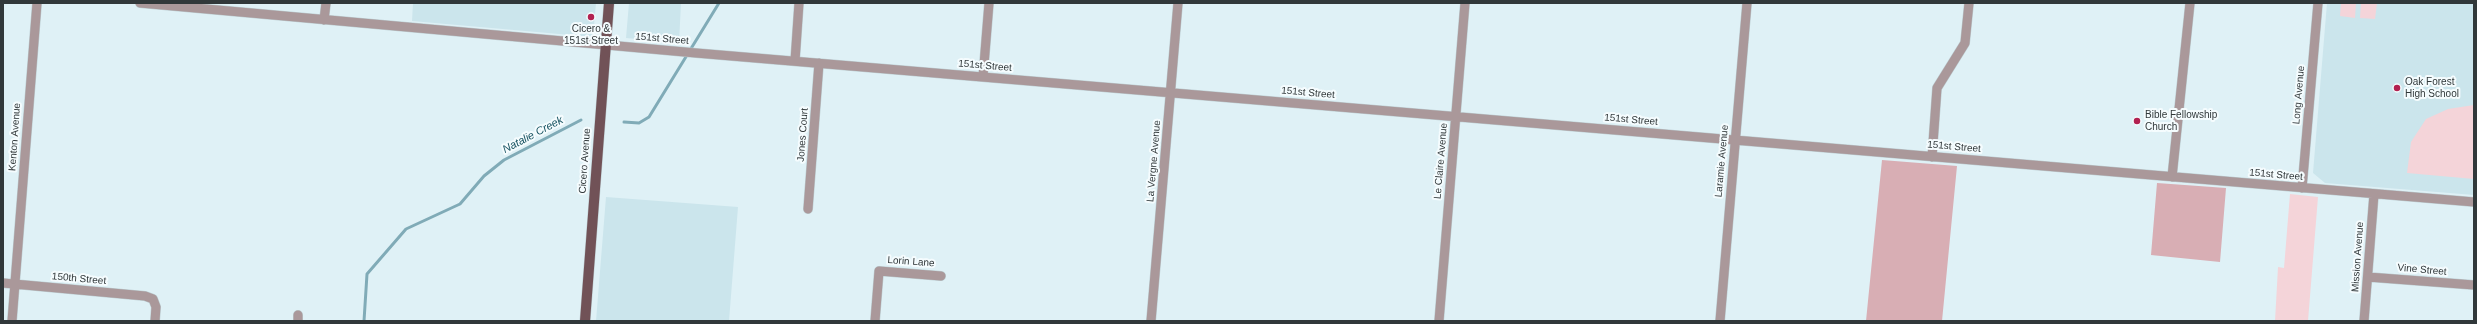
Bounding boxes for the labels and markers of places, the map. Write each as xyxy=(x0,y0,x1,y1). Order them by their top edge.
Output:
marker: Cicero & 151st Street xyxy=(586,12,596,22)
place label: Cicero & 151st Street xyxy=(564,23,618,46)
place label: Oak Forest High School xyxy=(2405,76,2459,100)
marker: Oak Forest High School xyxy=(2392,83,2402,93)
place label: Bible Fellowship Church xyxy=(2145,109,2217,132)
marker: Bible Fellowship Church xyxy=(2132,116,2142,126)

